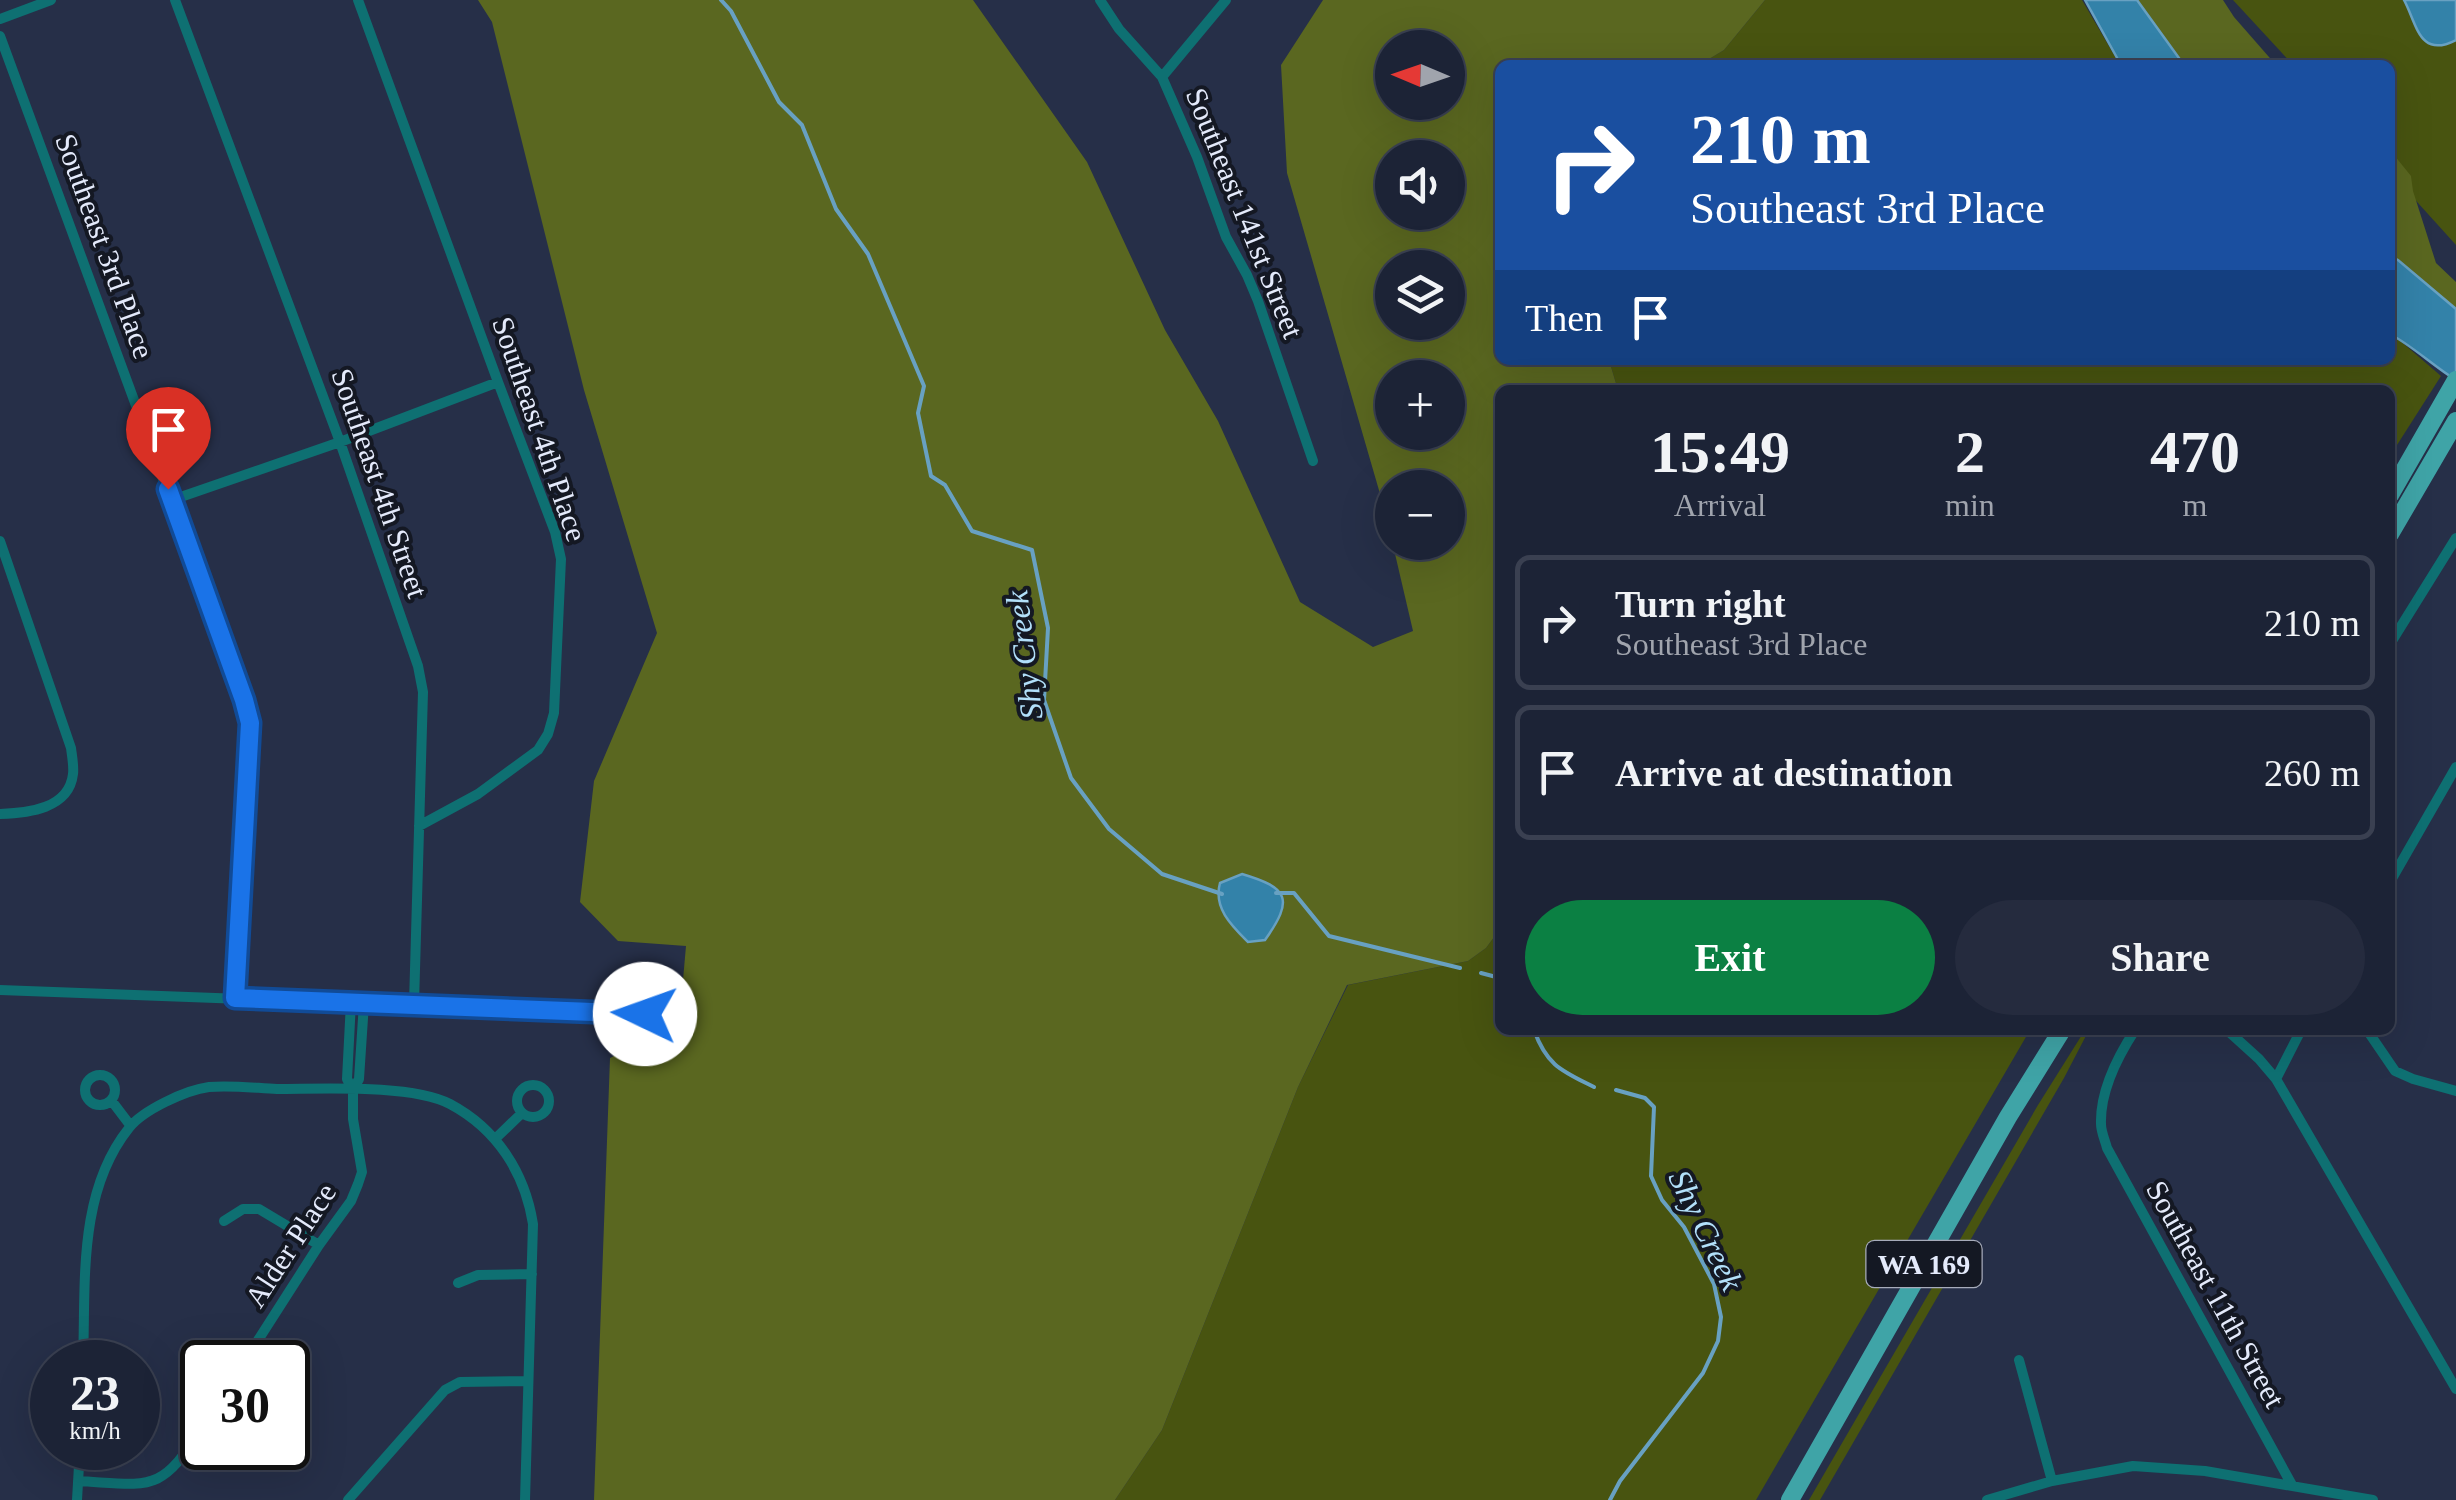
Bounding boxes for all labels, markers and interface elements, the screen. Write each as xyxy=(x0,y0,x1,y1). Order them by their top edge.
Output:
north arrow xyxy=(1375,30,1465,120)
map controls xyxy=(1375,30,1465,560)
street label: Southeast 141st Street xyxy=(1180,83,1310,343)
icon: right xyxy=(1525,100,1655,230)
text: 210 m xyxy=(1690,101,1871,178)
street label: Southeast 3rd Place xyxy=(49,129,161,363)
button: sound xyxy=(1375,140,1465,230)
text: Southeast 3rd Place xyxy=(1690,183,2045,233)
button: layers xyxy=(1375,250,1465,340)
icon: arrive xyxy=(1623,290,1678,345)
text: Then xyxy=(1525,297,1603,339)
street label: Southeast 4th Place xyxy=(486,313,594,545)
button: + xyxy=(1375,360,1465,450)
street label: Southeast 4th Street xyxy=(325,364,435,602)
pin xyxy=(126,387,211,490)
icon: arrive xyxy=(141,402,196,457)
text: 15:49 xyxy=(1650,419,1790,485)
text: 2 xyxy=(1955,419,1985,485)
text: 470 xyxy=(2150,419,2240,485)
button: − xyxy=(1375,470,1465,560)
text: Arrival xyxy=(1674,487,1766,523)
text: min xyxy=(1945,487,1995,523)
text: m xyxy=(2182,487,2207,523)
text: Turn right xyxy=(1615,583,1786,625)
water label: Shy Creek xyxy=(998,588,1050,721)
icon: right xyxy=(1530,595,1585,650)
text: 210 m xyxy=(2264,602,2360,644)
text: Southeast 3rd Place xyxy=(1615,626,1867,662)
icon: arrive xyxy=(1530,745,1585,800)
text: Arrive at destination xyxy=(1615,752,1953,794)
text: 260 m xyxy=(2264,752,2360,794)
button: Exit xyxy=(1525,900,1935,1015)
button: Share xyxy=(1955,900,2365,1015)
position arrow xyxy=(593,962,697,1066)
water label: Shy Creek xyxy=(1661,1164,1751,1297)
street label: Southeast 11th Street xyxy=(2140,1175,2292,1414)
street label: Alder Place xyxy=(238,1177,342,1313)
road number: WA 169 xyxy=(1866,1241,1982,1287)
speed limit sign: 30 xyxy=(180,1340,310,1470)
text: 23 xyxy=(70,1365,120,1421)
text: km/h xyxy=(69,1417,121,1444)

